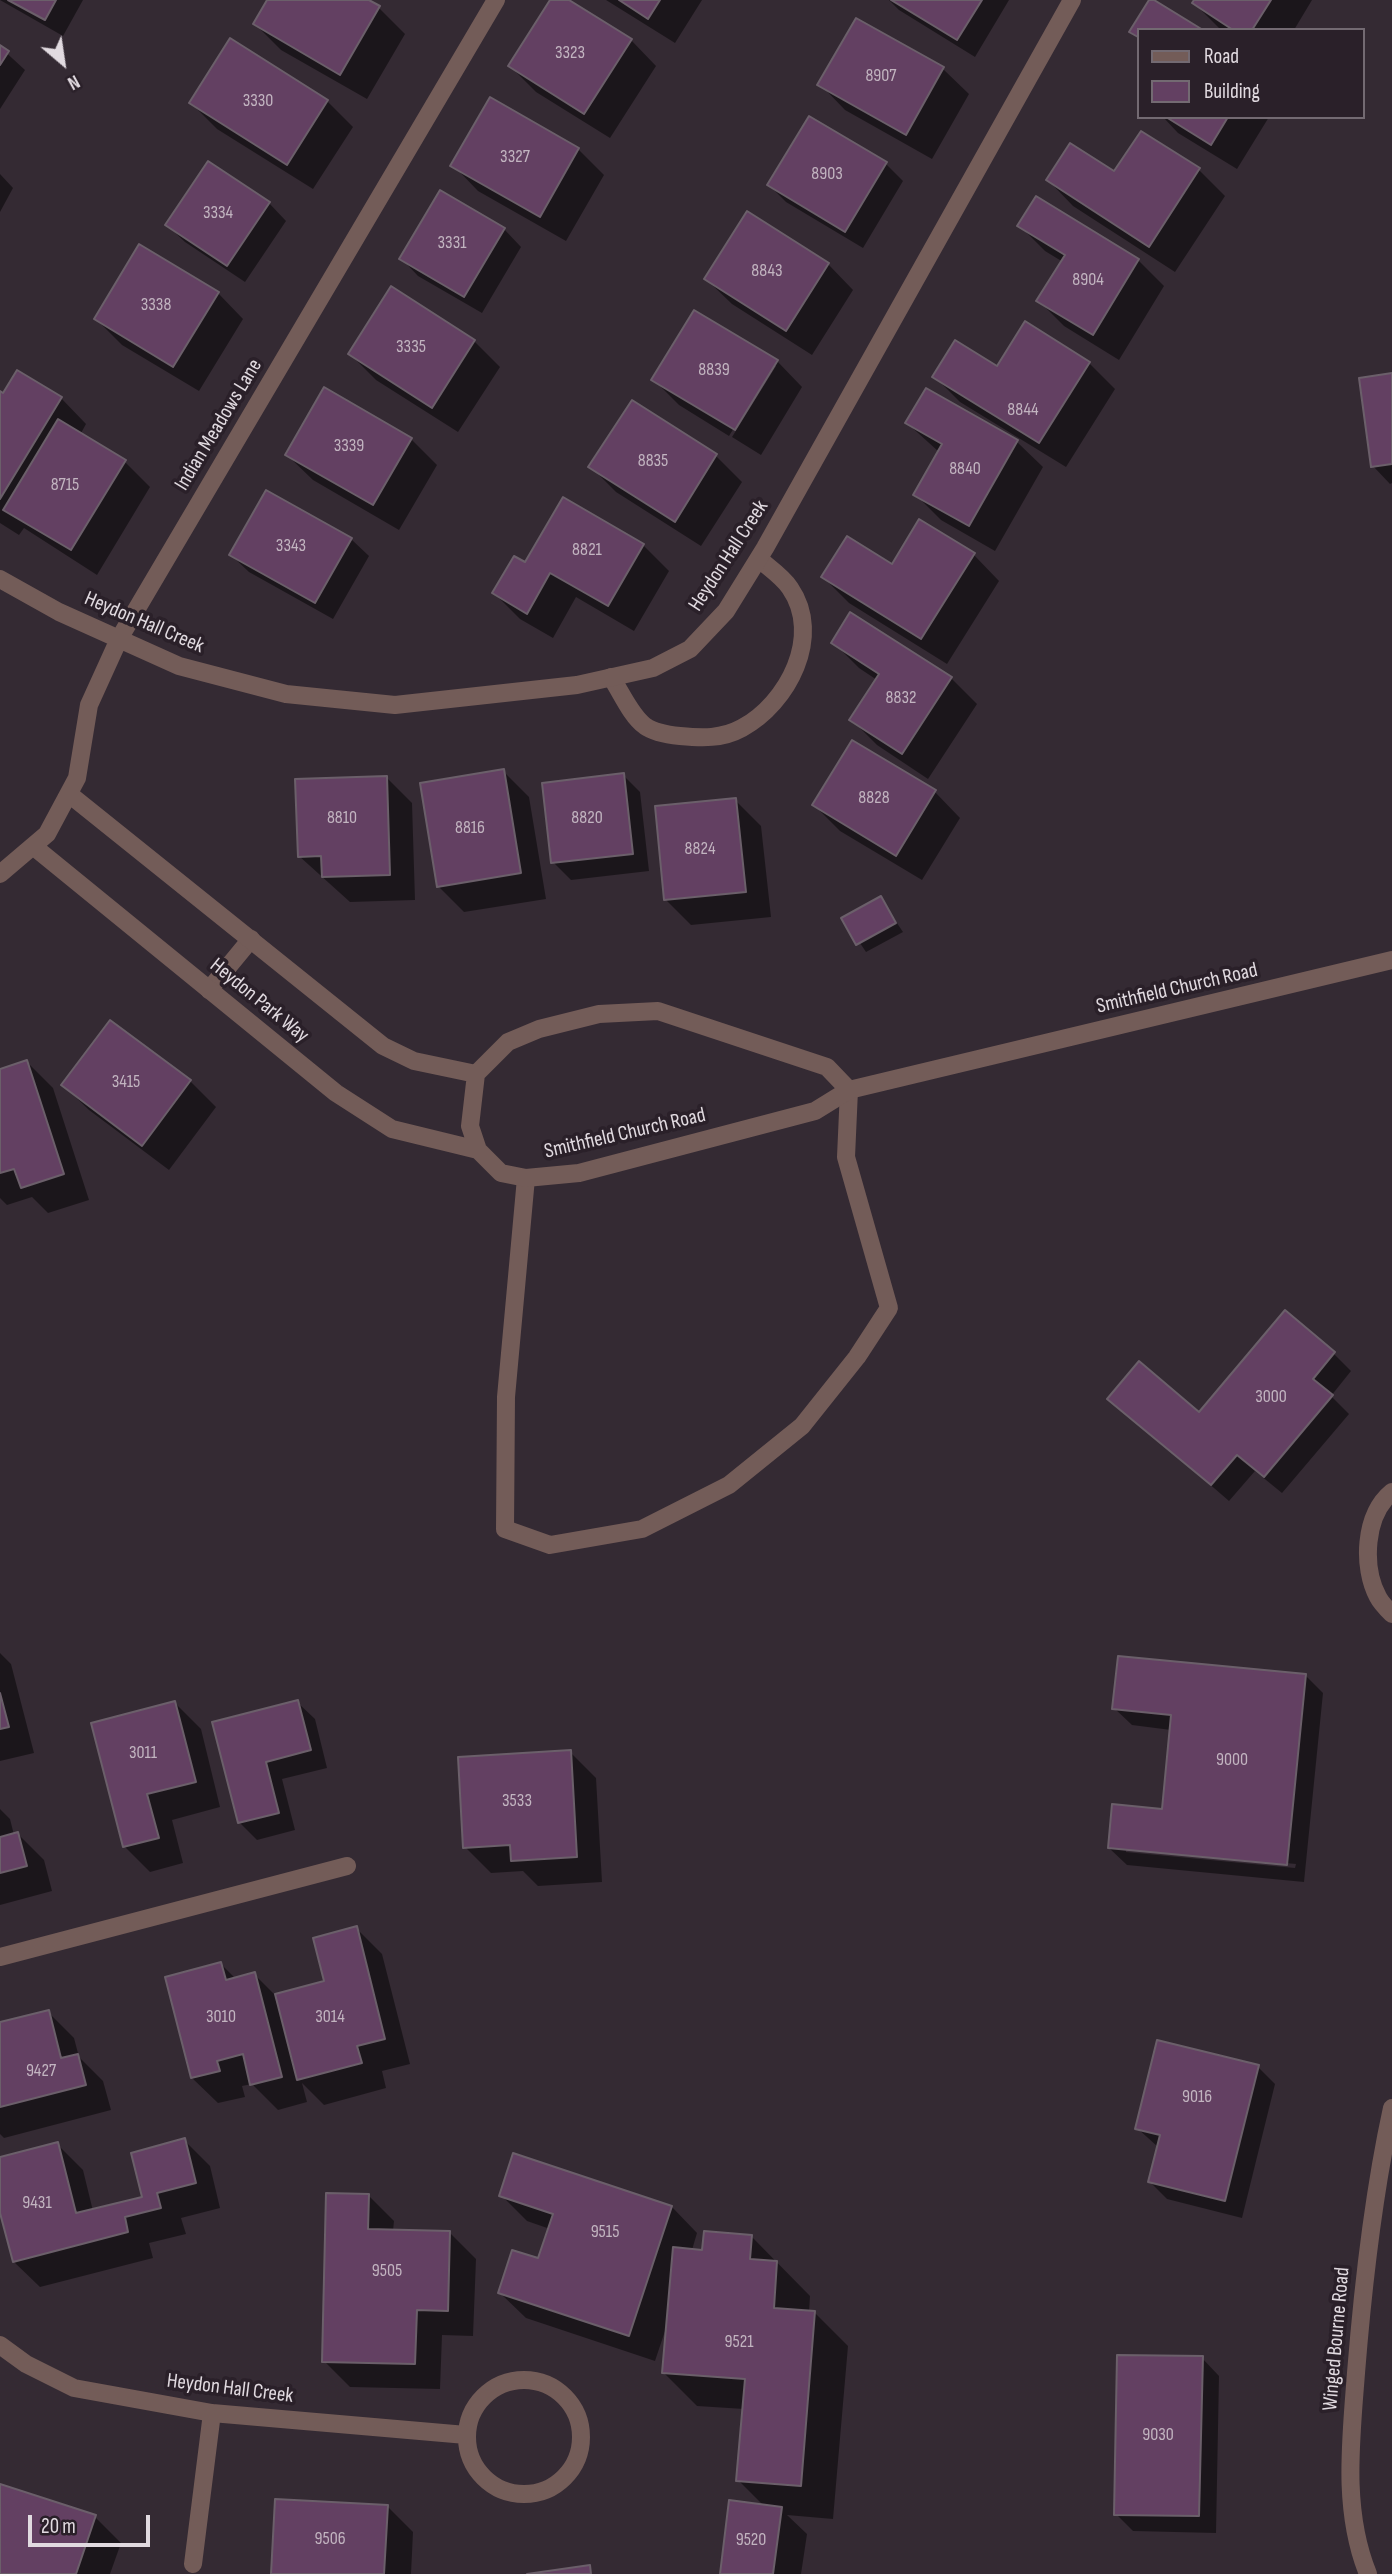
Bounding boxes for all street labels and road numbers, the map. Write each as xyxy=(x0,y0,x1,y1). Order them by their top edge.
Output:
street label: Indian Meadows Lane xyxy=(170,355,268,495)
street label: Heydon Hall Creek xyxy=(684,496,774,616)
street label: Heydon Hall Creek xyxy=(80,587,208,659)
street label: Heydon Park Way xyxy=(204,953,314,1049)
street label: Smithfield Church Road xyxy=(1094,958,1260,1020)
street label: Smithfield Church Road xyxy=(542,1103,708,1165)
street label: Winged Bourne Road xyxy=(1318,2266,1356,2412)
street label: Heydon Hall Creek xyxy=(165,2369,295,2409)

